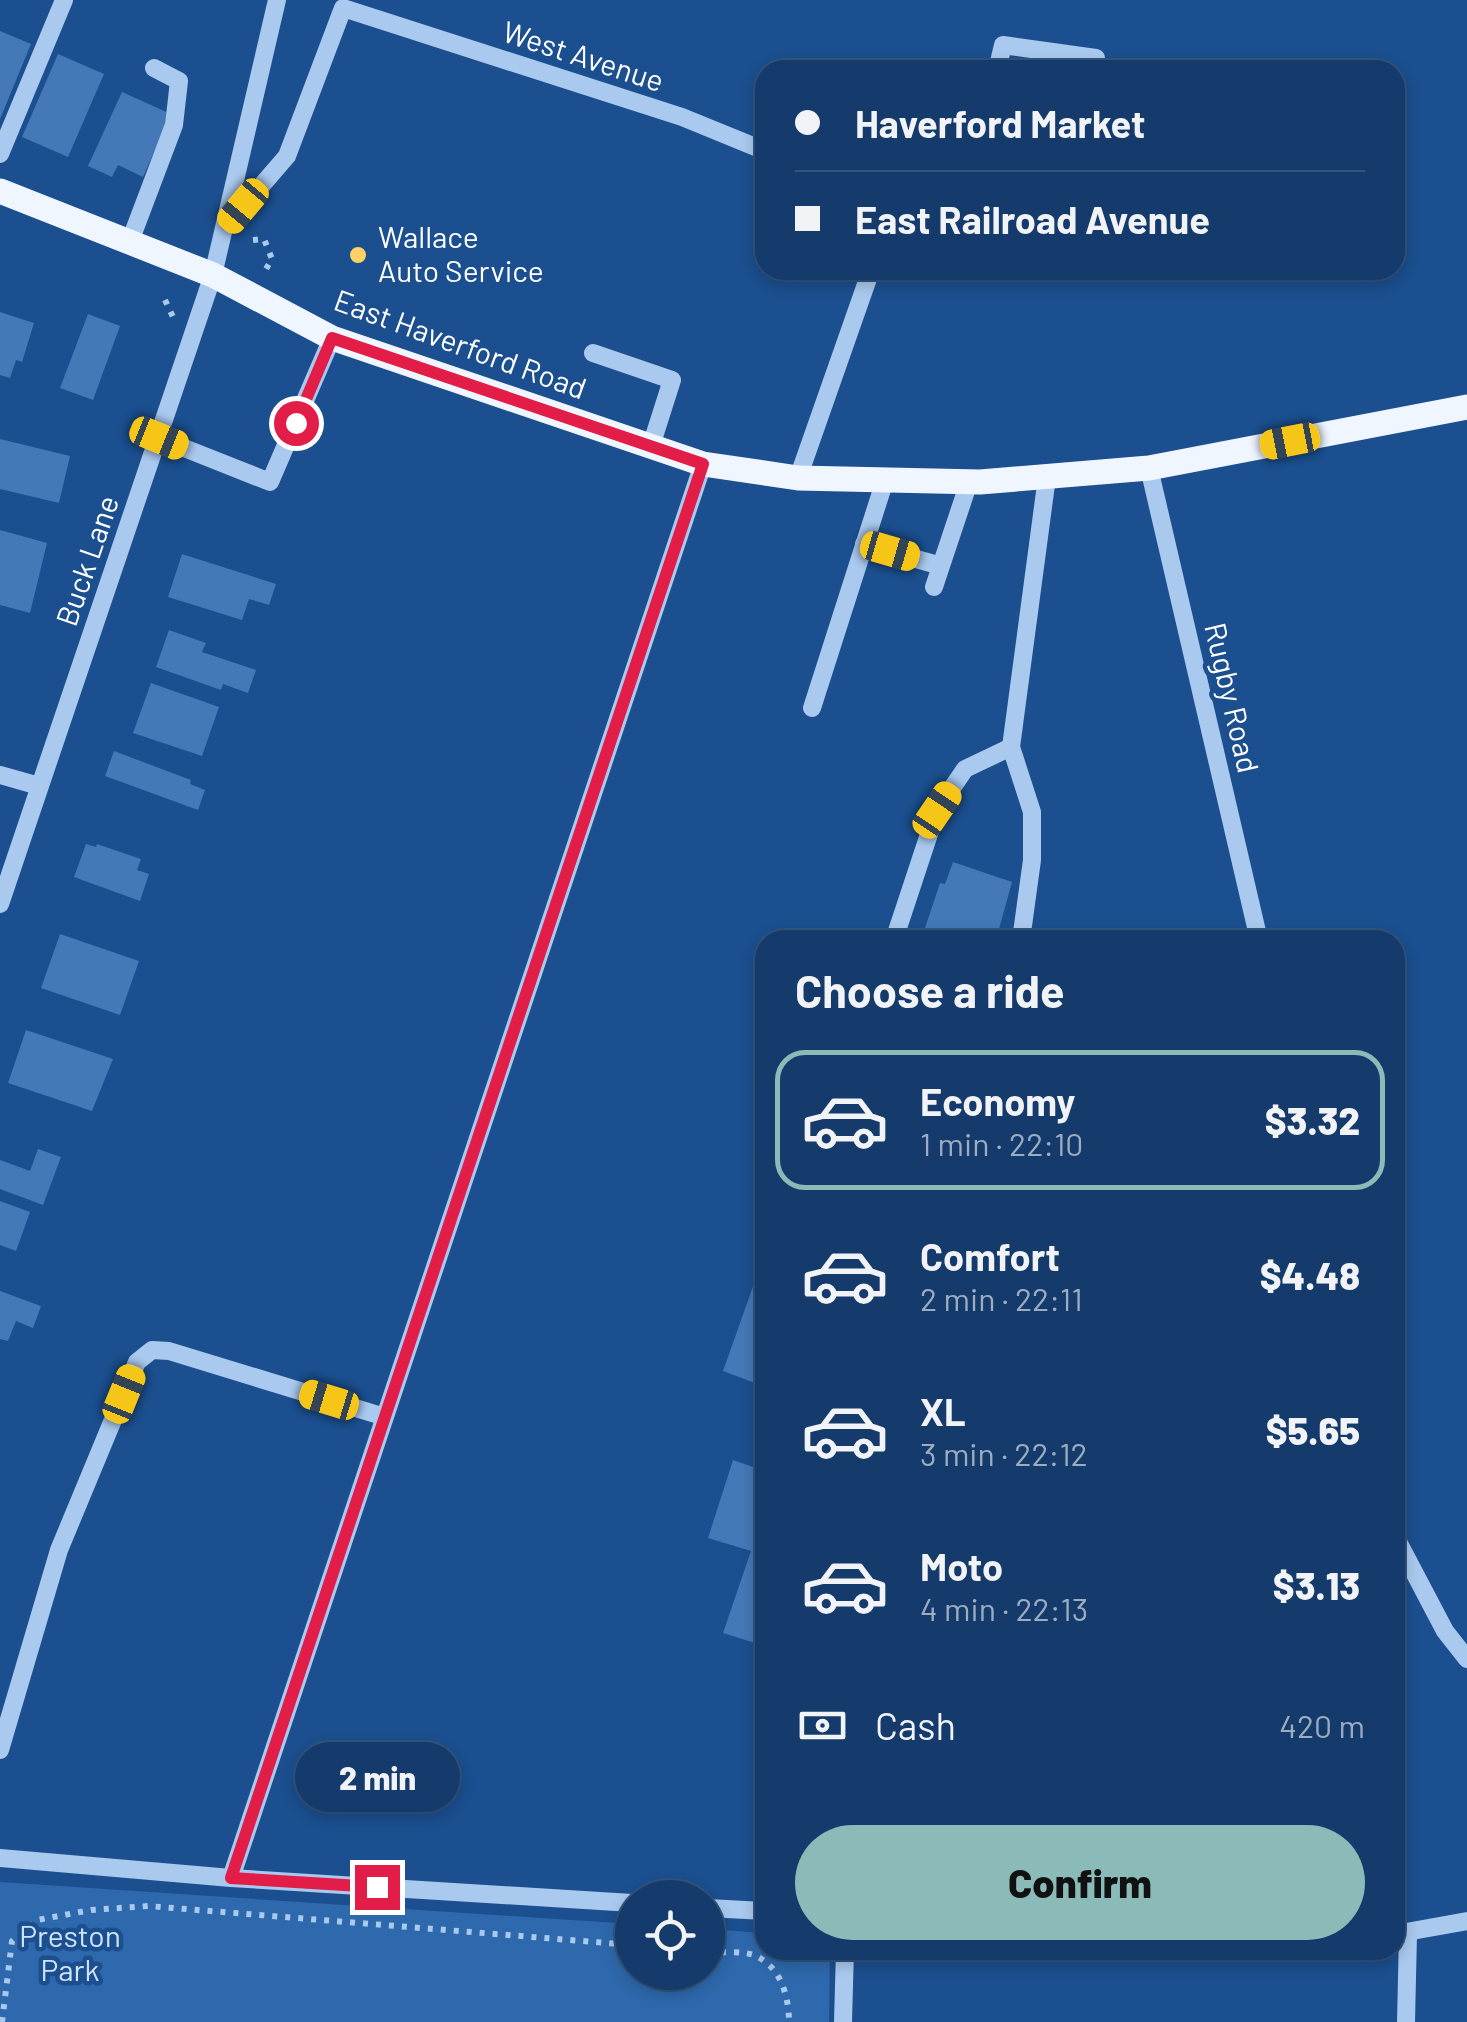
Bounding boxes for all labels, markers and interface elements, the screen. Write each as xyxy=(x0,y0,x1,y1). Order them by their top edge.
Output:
street label: West Avenue xyxy=(499,12,669,98)
text: Haverford Market xyxy=(855,100,1145,146)
car xyxy=(212,173,274,239)
text: East Railroad Avenue xyxy=(855,196,1210,242)
place label: Wallace Auto Service xyxy=(378,218,544,288)
marker: Wallace Auto Service xyxy=(347,244,369,266)
street label: East Haverford Road xyxy=(330,281,592,405)
route start xyxy=(274,401,319,446)
car xyxy=(126,413,192,463)
car xyxy=(1258,421,1322,461)
street label: Buck Lane xyxy=(47,490,125,630)
car xyxy=(857,528,923,574)
street label: Rugby Road xyxy=(1198,619,1268,776)
car xyxy=(908,777,966,843)
text: Choose a ride xyxy=(795,963,1065,1017)
icon: car xyxy=(800,1075,890,1165)
text: Economy xyxy=(920,1078,1075,1124)
text: $3.32 xyxy=(1265,1097,1360,1143)
text: 1 min · 22:10 xyxy=(920,1124,1083,1162)
icon: car xyxy=(800,1230,890,1320)
text: Comfort xyxy=(920,1233,1060,1279)
text: $4.48 xyxy=(1260,1252,1360,1298)
text: 2 min · 22:11 xyxy=(920,1279,1083,1317)
car xyxy=(99,1361,149,1427)
car xyxy=(296,1377,362,1423)
icon: car xyxy=(800,1385,890,1475)
text: XL xyxy=(920,1388,966,1434)
text: $5.65 xyxy=(1266,1407,1360,1453)
text: 3 min · 22:12 xyxy=(920,1434,1088,1472)
icon: car xyxy=(800,1540,890,1630)
text: Moto xyxy=(920,1543,1003,1589)
text: $3.13 xyxy=(1273,1562,1360,1608)
text: 4 min · 22:13 xyxy=(920,1589,1088,1627)
icon: cash xyxy=(795,1698,850,1753)
text: Cash xyxy=(875,1702,956,1748)
text: 420 m xyxy=(1279,1706,1365,1744)
callout: 2 min xyxy=(294,1742,460,1812)
text: 2 min xyxy=(339,1758,416,1796)
button: Confirm xyxy=(795,1825,1365,1940)
route end xyxy=(355,1865,400,1910)
map controls xyxy=(615,1880,725,1990)
button: locate xyxy=(615,1880,725,1990)
park label: Preston Park xyxy=(19,1917,121,1987)

